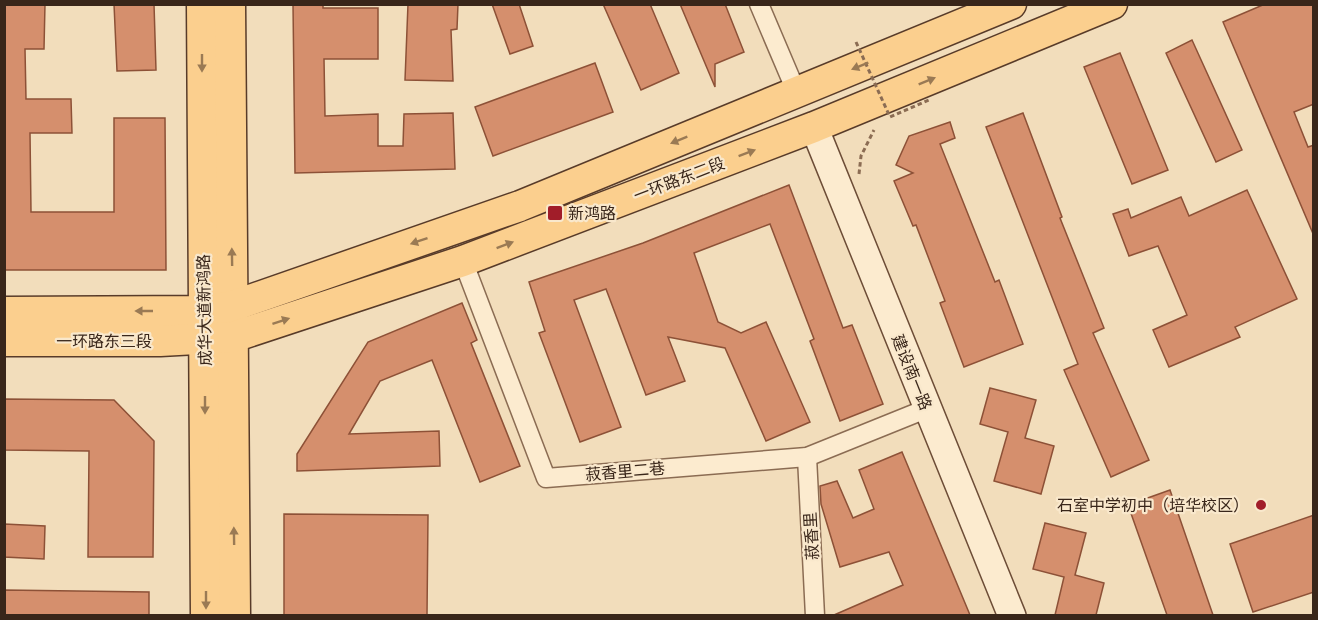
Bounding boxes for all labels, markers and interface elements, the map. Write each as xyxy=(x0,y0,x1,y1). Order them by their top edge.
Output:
one-way arrow xyxy=(197,53,207,72)
one-way arrow xyxy=(850,61,868,71)
one-way arrow xyxy=(919,76,937,86)
one-way arrow xyxy=(670,136,688,145)
one-way arrow xyxy=(738,148,756,158)
street label: 一环路东二段 xyxy=(630,152,728,206)
place label: 新鸿路 xyxy=(568,202,616,224)
marker: 新鸿路 xyxy=(546,204,564,222)
one-way arrow xyxy=(410,236,428,246)
one-way arrow xyxy=(497,240,515,250)
one-way arrow xyxy=(227,248,237,267)
street label: 成华大道新鸿路 xyxy=(192,254,216,366)
one-way arrow xyxy=(135,306,154,316)
one-way arrow xyxy=(272,316,290,325)
street label: 一环路东三段 xyxy=(56,330,152,352)
street label: 建设南一路 xyxy=(887,331,937,413)
one-way arrow xyxy=(200,395,210,414)
street label: 菽香里二巷 xyxy=(584,457,666,485)
place label: 石室中学初中（培华校区） xyxy=(1057,494,1249,516)
marker: 石室中学初中（培华校区） xyxy=(1254,498,1268,512)
street label: 菽香里 xyxy=(799,511,823,561)
one-way arrow xyxy=(229,527,239,546)
one-way arrow xyxy=(201,590,211,609)

